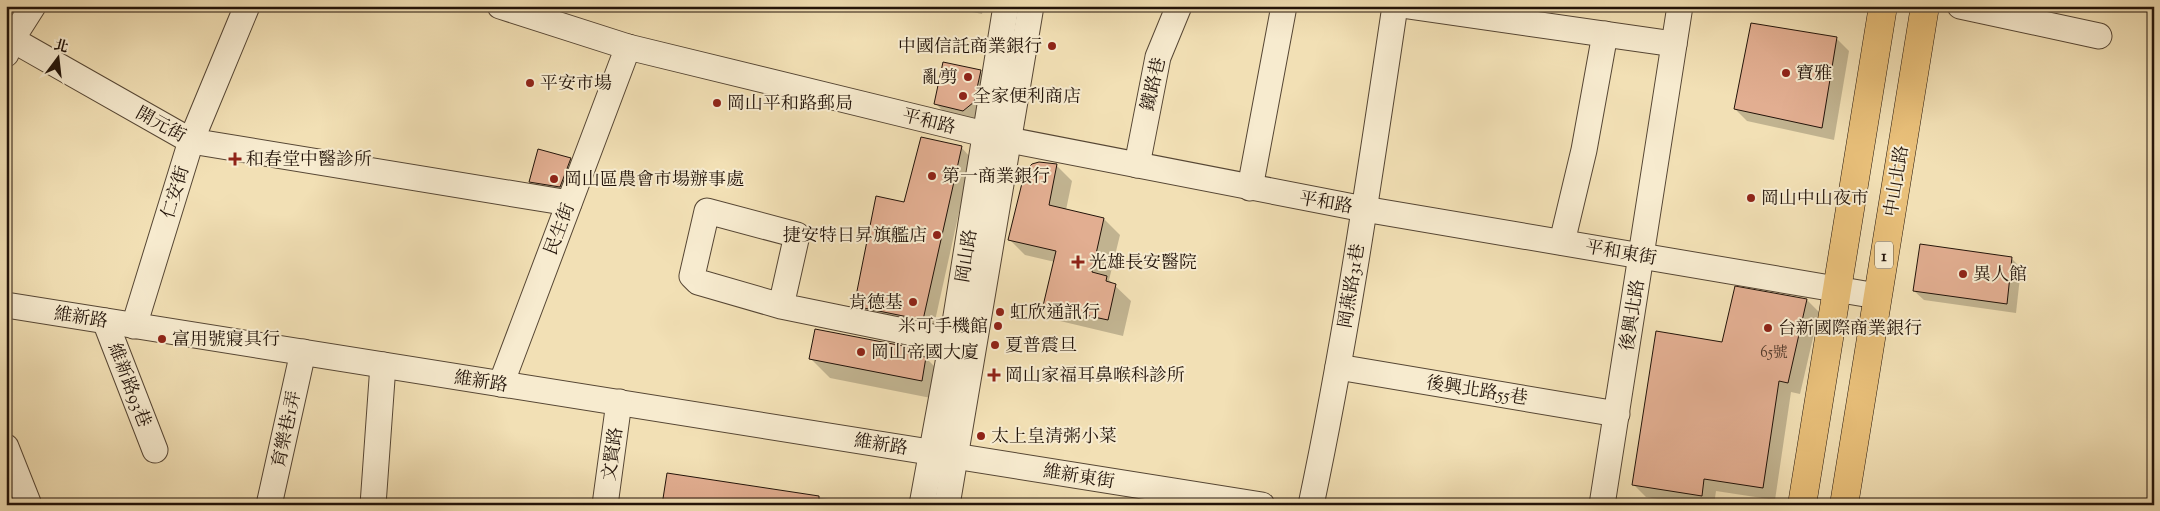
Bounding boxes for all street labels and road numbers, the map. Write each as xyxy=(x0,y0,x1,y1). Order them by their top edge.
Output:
street label: 鐵路巷 xyxy=(1136,55,1174,114)
street label: 開元街 xyxy=(130,101,190,150)
street label: 平和路 xyxy=(899,104,958,142)
street label: 中山北路 xyxy=(1880,144,1916,219)
street label: 仁安街 xyxy=(157,163,197,222)
street label: 平和路 xyxy=(1297,186,1354,221)
street label: 民生街 xyxy=(539,200,583,260)
street label: 岡山路 xyxy=(951,228,985,285)
street label: 平和東街 xyxy=(1583,235,1658,273)
street label: 岡燕路31巷 xyxy=(1333,242,1372,331)
road number: 1 xyxy=(1875,242,1893,268)
street label: 後興北路 xyxy=(1616,278,1652,353)
street label: 維新路 xyxy=(52,302,109,336)
street label: 維新路93巷 xyxy=(100,340,156,431)
street label: 維新路 xyxy=(452,366,509,400)
street label: 後興北路55巷 xyxy=(1424,371,1529,413)
street label: 育樂巷1弄 xyxy=(267,389,309,470)
street label: 文賢路 xyxy=(597,426,631,483)
street label: 維新路 xyxy=(852,429,909,463)
street label: 維新東街 xyxy=(1041,460,1116,496)

